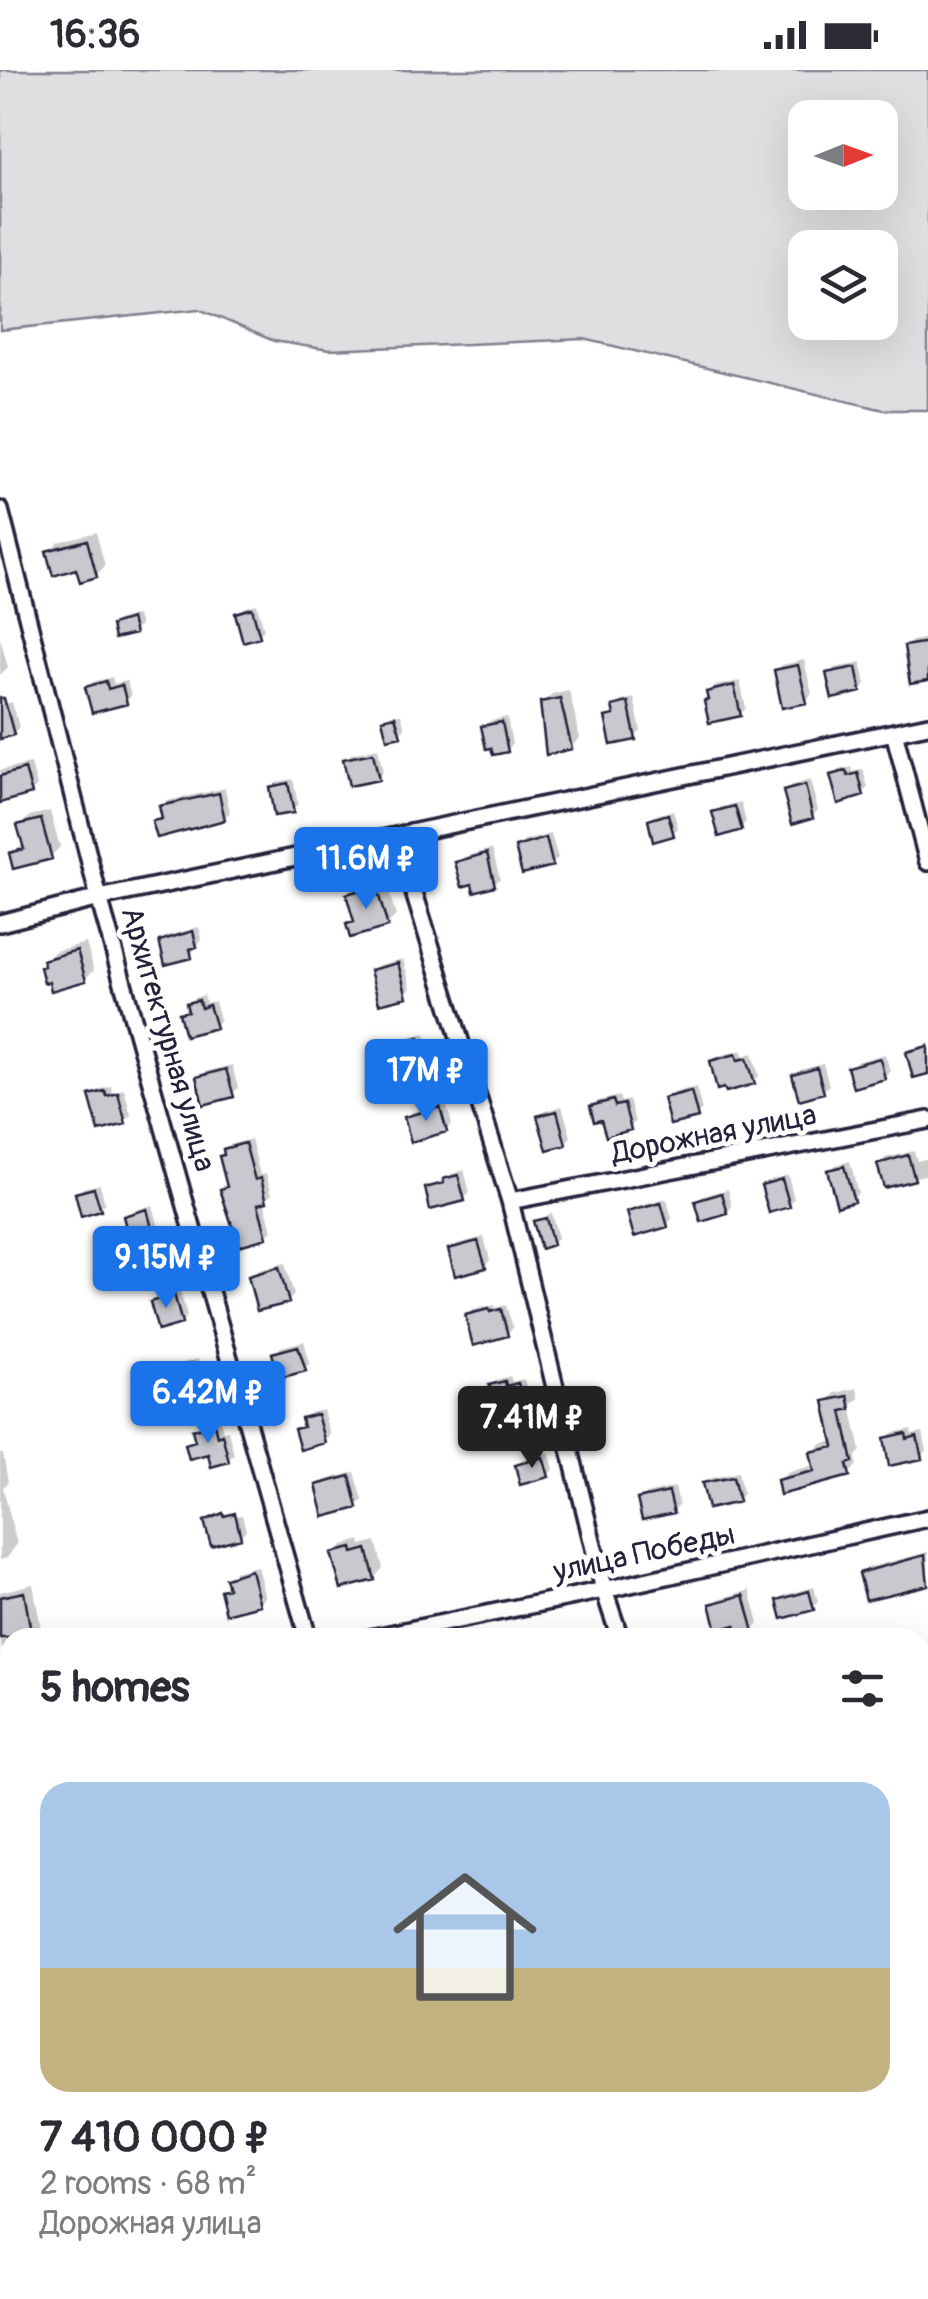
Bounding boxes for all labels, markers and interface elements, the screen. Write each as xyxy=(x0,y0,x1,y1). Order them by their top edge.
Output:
text: 16:36 xyxy=(50,11,140,59)
north arrow xyxy=(788,100,898,210)
map controls xyxy=(788,100,898,340)
button: layers xyxy=(788,230,898,340)
pin: 11.6M ₽ xyxy=(274,827,458,912)
text: 11.6M ₽ xyxy=(316,839,416,879)
street label: Архитектурная улица xyxy=(113,902,223,1176)
pin: 17M ₽ xyxy=(356,1039,496,1124)
text: 17M ₽ xyxy=(387,1051,465,1091)
street label: Дорожная улица xyxy=(607,1096,820,1172)
pin: 9.15M ₽ xyxy=(74,1226,258,1311)
text: 9.15M ₽ xyxy=(115,1238,217,1278)
pin: 6.42M ₽ xyxy=(116,1361,300,1446)
text: 6.42M ₽ xyxy=(152,1373,264,1413)
pin: 7.41M ₽ xyxy=(440,1386,624,1471)
text: 7.41M ₽ xyxy=(480,1398,584,1438)
street label: улица Победы xyxy=(549,1516,738,1590)
icon: filters xyxy=(835,1661,890,1716)
text: 5 homes xyxy=(40,1662,190,1714)
icon: home xyxy=(375,1847,555,2027)
text: 7 410 000 ₽ xyxy=(40,2112,270,2164)
text: 2 rooms · 68 m² xyxy=(40,2164,257,2204)
text: Дорожная улица xyxy=(40,2204,262,2244)

